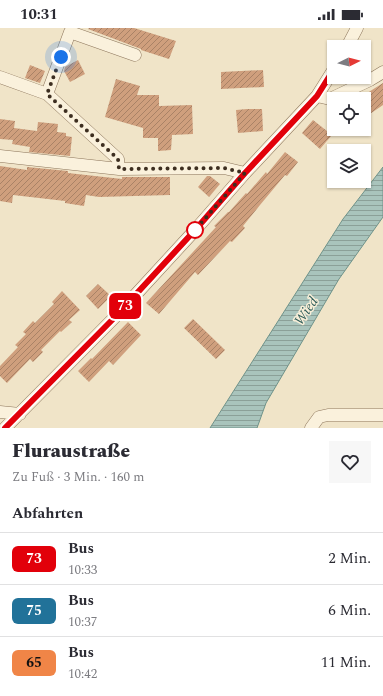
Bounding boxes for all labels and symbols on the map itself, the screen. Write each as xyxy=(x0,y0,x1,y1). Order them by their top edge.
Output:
north arrow xyxy=(327,40,371,84)
your location xyxy=(51,47,71,67)
unlabelled marker xyxy=(186,221,204,239)
water label: Wied xyxy=(289,292,323,330)
line badge: 73 xyxy=(107,293,143,319)

